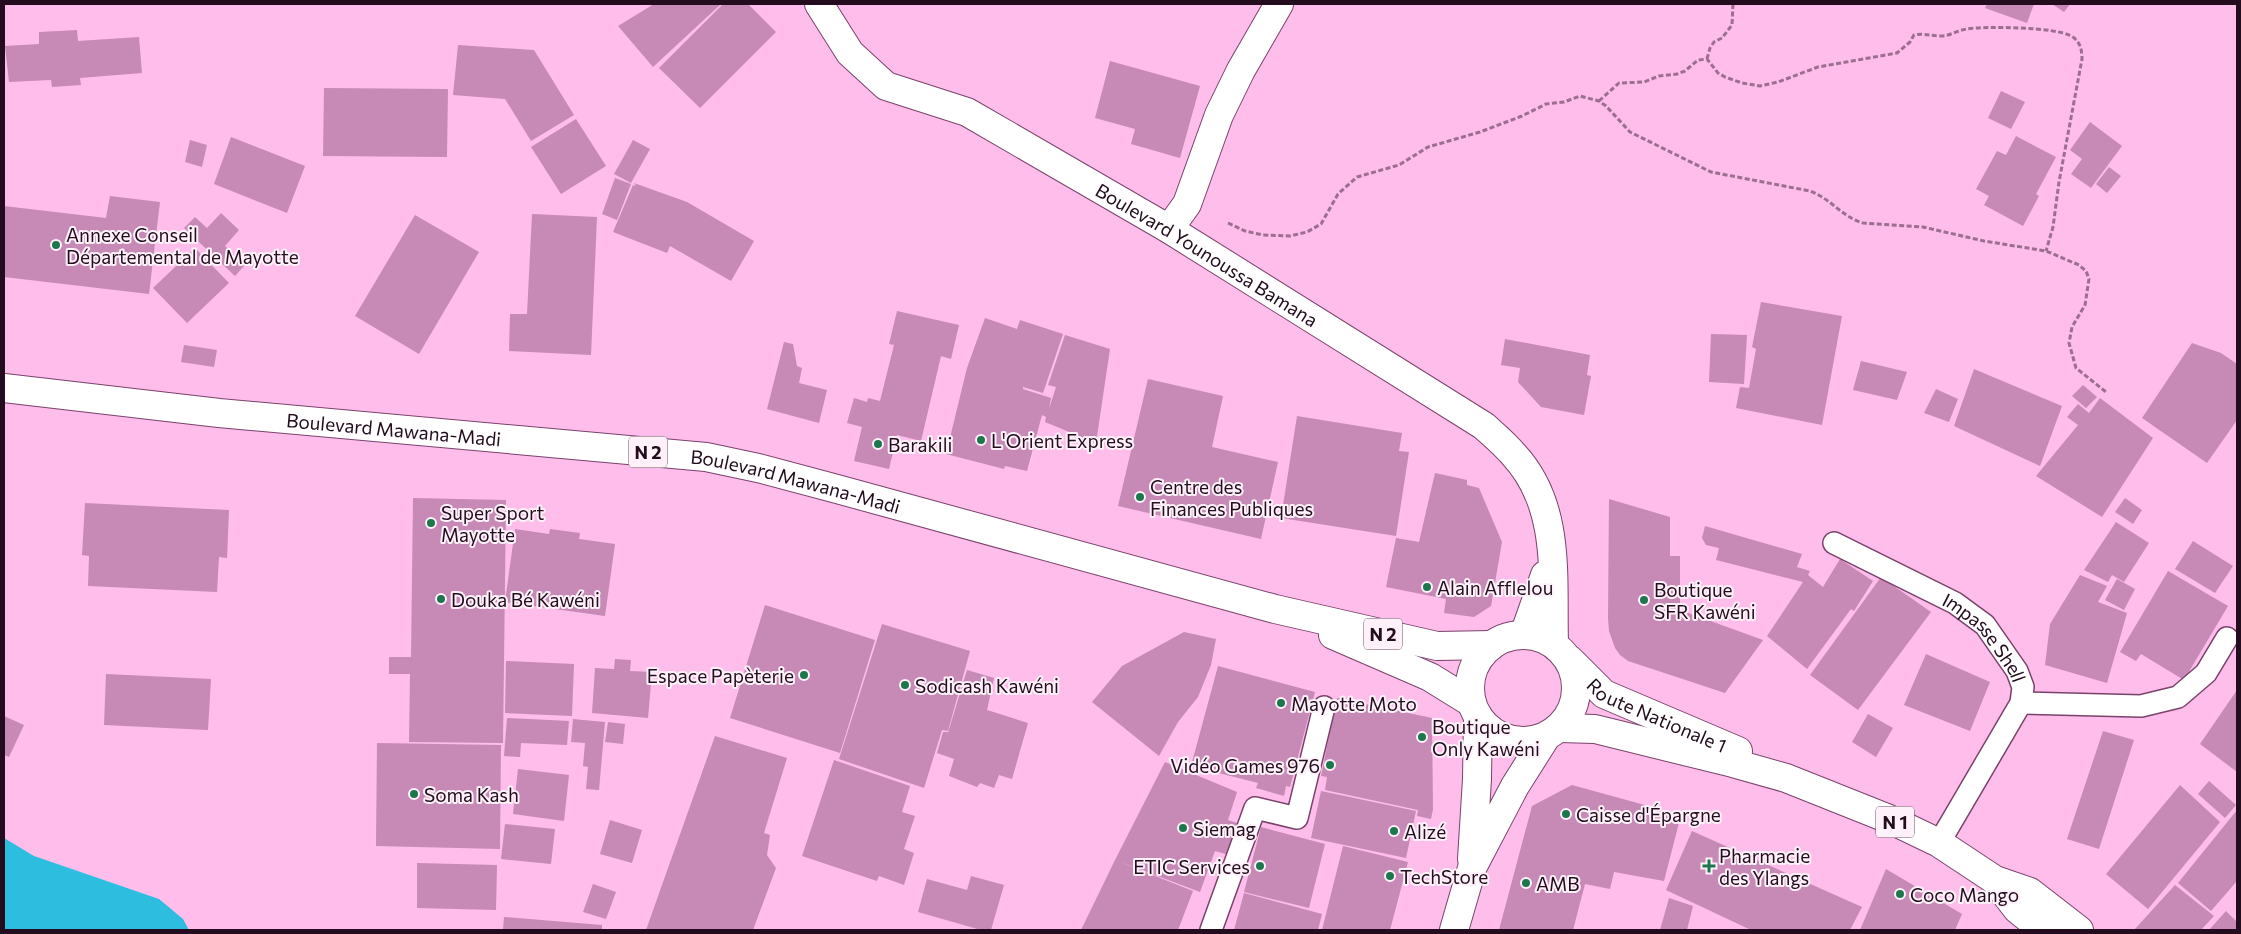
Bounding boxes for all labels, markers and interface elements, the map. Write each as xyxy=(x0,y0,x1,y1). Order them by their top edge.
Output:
street label: Boulevard Younoussa Bamana xyxy=(1092,178,1322,331)
place label: Annexe Conseil Départemental de Mayotte xyxy=(66,223,299,268)
marker: Annexe Conseil Départemental de Mayotte xyxy=(50,239,62,251)
street label: Boulevard Mawana-Madi xyxy=(285,408,502,450)
place label: L'Orient Express xyxy=(991,429,1133,452)
place label: Barakili xyxy=(888,433,952,456)
marker: L'Orient Express xyxy=(975,434,987,446)
road number: N 2 xyxy=(629,437,667,468)
marker: Barakili xyxy=(872,438,884,450)
street label: Boulevard Mawana-Madi xyxy=(690,444,903,517)
place label: Centre des Finances Publiques xyxy=(1150,475,1313,520)
marker: Centre des Finances Publiques xyxy=(1134,491,1146,503)
place label: Super Sport Mayotte xyxy=(441,501,545,546)
marker: Super Sport Mayotte xyxy=(425,517,437,529)
place label: Alain Afflelou xyxy=(1437,576,1553,599)
place label: Boutique SFR Kawéni xyxy=(1654,578,1756,623)
marker: Alain Afflelou xyxy=(1421,581,1433,593)
street label: Impasse Shell xyxy=(1939,587,2031,685)
place label: Douka Bé Kawéni xyxy=(451,588,600,611)
marker: Douka Bé Kawéni xyxy=(435,593,447,605)
marker: Boutique SFR Kawéni xyxy=(1638,594,1650,606)
road number: N 2 xyxy=(1364,618,1402,650)
place label: Espace Papèterie xyxy=(647,664,794,687)
marker: Espace Papèterie xyxy=(798,669,810,681)
street label: Route Nationale 1 xyxy=(1583,673,1730,756)
place label: Sodicash Kawéni xyxy=(915,674,1059,697)
marker: Sodicash Kawéni xyxy=(899,679,911,691)
place label: Mayotte Moto xyxy=(1291,692,1417,715)
marker: Mayotte Moto xyxy=(1275,697,1287,709)
place label: Boutique Only Kawéni xyxy=(1432,715,1540,760)
marker: Boutique Only Kawéni xyxy=(1416,731,1428,743)
place label: Vidéo Games 976 xyxy=(1170,754,1320,777)
marker: Vidéo Games 976 xyxy=(1324,759,1336,771)
place label: Soma Kash xyxy=(424,783,519,806)
marker: Soma Kash xyxy=(408,788,420,800)
place label: Caisse d'Épargne xyxy=(1576,803,1721,826)
road number: N 1 xyxy=(1876,806,1914,838)
marker: Caisse d'Épargne xyxy=(1560,808,1572,820)
place label: Siemag xyxy=(1193,817,1256,840)
place label: Alizé xyxy=(1404,820,1446,843)
marker: Siemag xyxy=(1177,822,1189,834)
marker: Alizé xyxy=(1388,825,1400,837)
place label: Pharmacie des Ylangs xyxy=(1719,844,1810,889)
place label: ETIC Services xyxy=(1133,855,1250,878)
marker: ETIC Services xyxy=(1254,860,1266,872)
marker: Pharmacie des Ylangs xyxy=(1703,860,1715,872)
place label: TechStore xyxy=(1400,865,1488,888)
marker: TechStore xyxy=(1384,870,1396,882)
place label: AMB xyxy=(1536,872,1580,895)
marker: AMB xyxy=(1520,877,1532,889)
place label: Coco Mango xyxy=(1910,883,2019,906)
marker: Coco Mango xyxy=(1894,888,1906,900)

